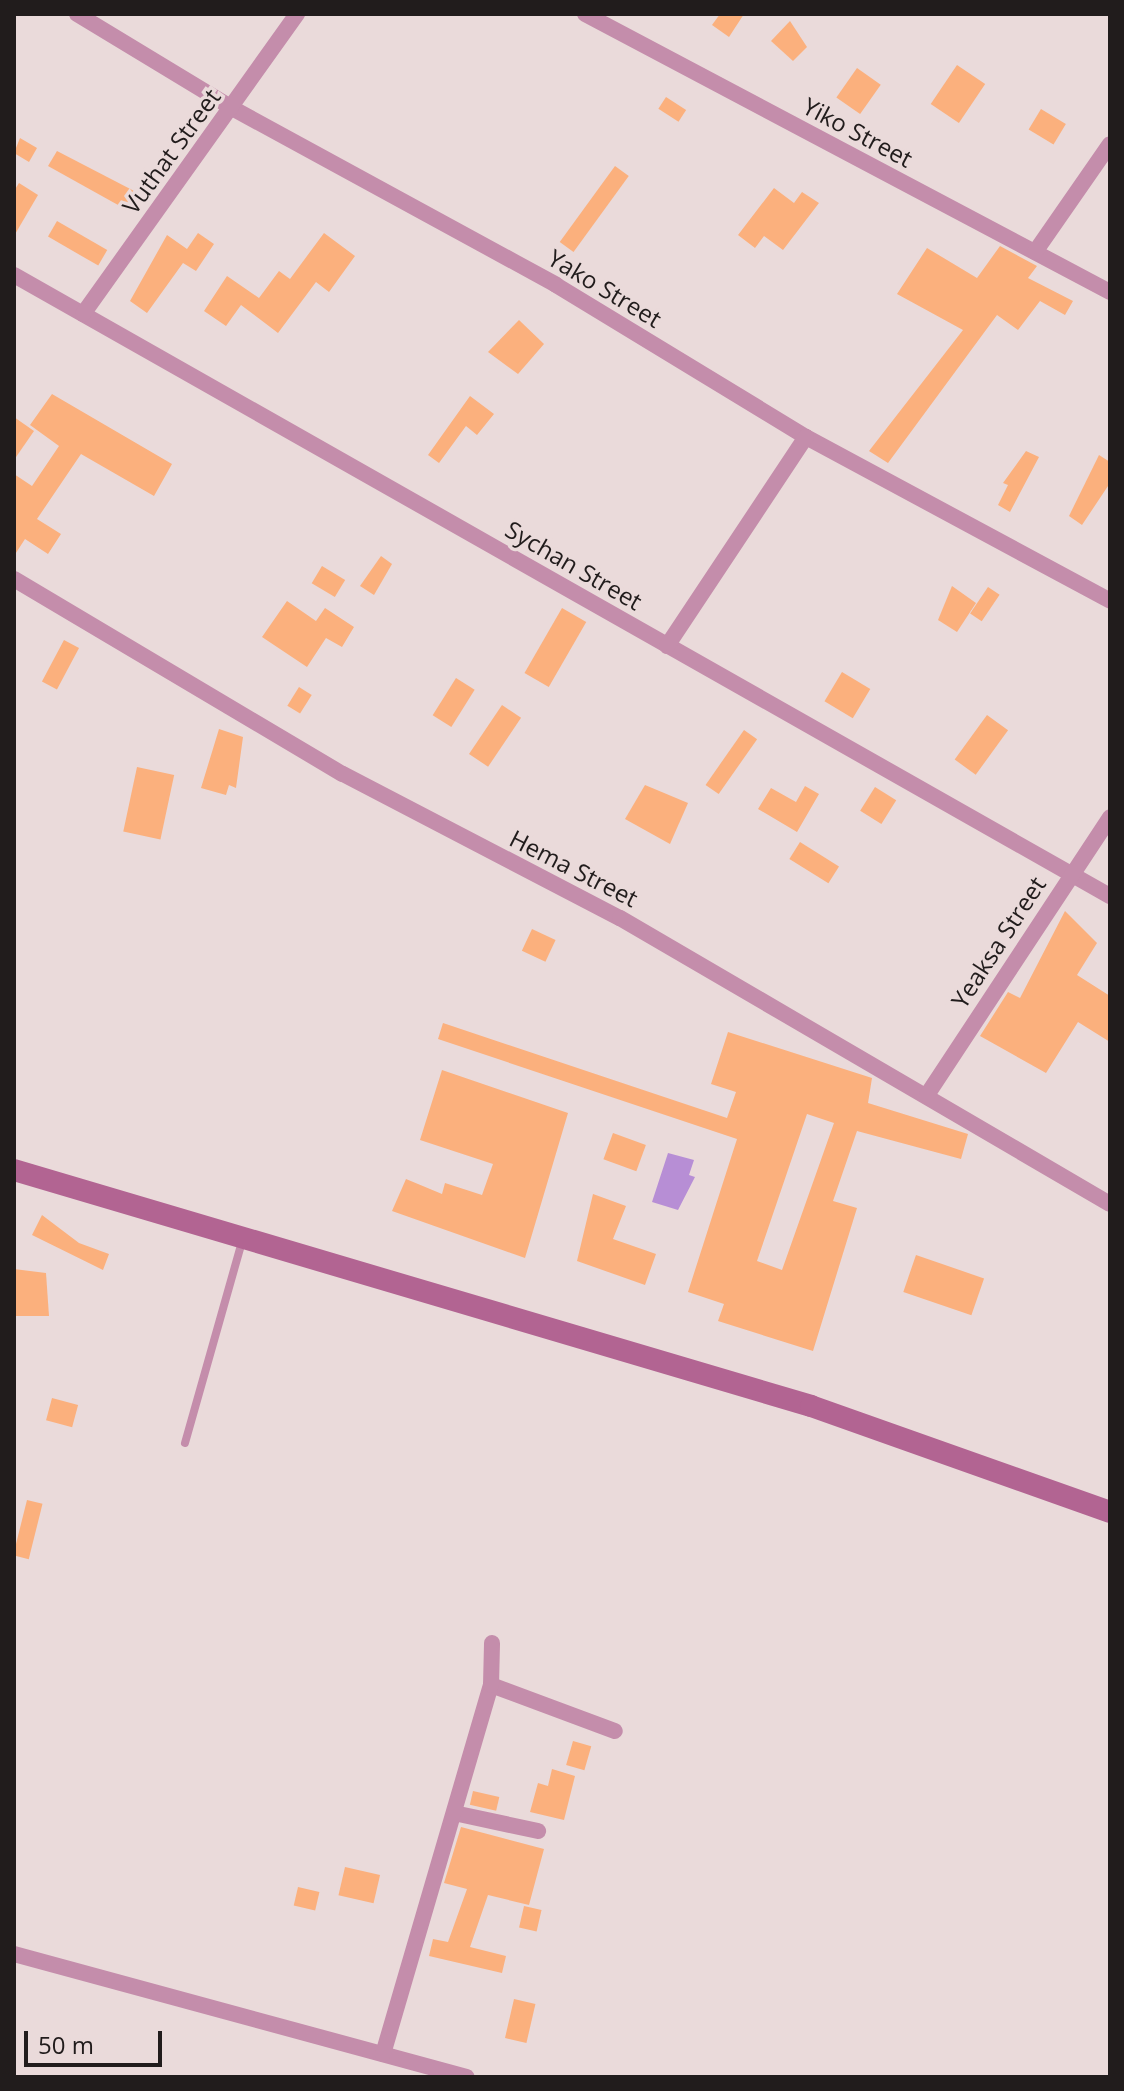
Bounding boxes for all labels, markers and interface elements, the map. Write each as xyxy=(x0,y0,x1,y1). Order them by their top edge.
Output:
street label: Vuthat Street xyxy=(116,83,226,219)
street label: Yiko Street xyxy=(798,91,918,173)
street label: Yako Street xyxy=(543,243,667,333)
street label: Sychan Street xyxy=(501,514,647,616)
street label: Hema Street xyxy=(505,823,643,913)
street label: Yeaksa Street xyxy=(945,871,1051,1013)
scale bar xyxy=(28,2015,166,2065)
text: 50 m xyxy=(38,2028,94,2061)

